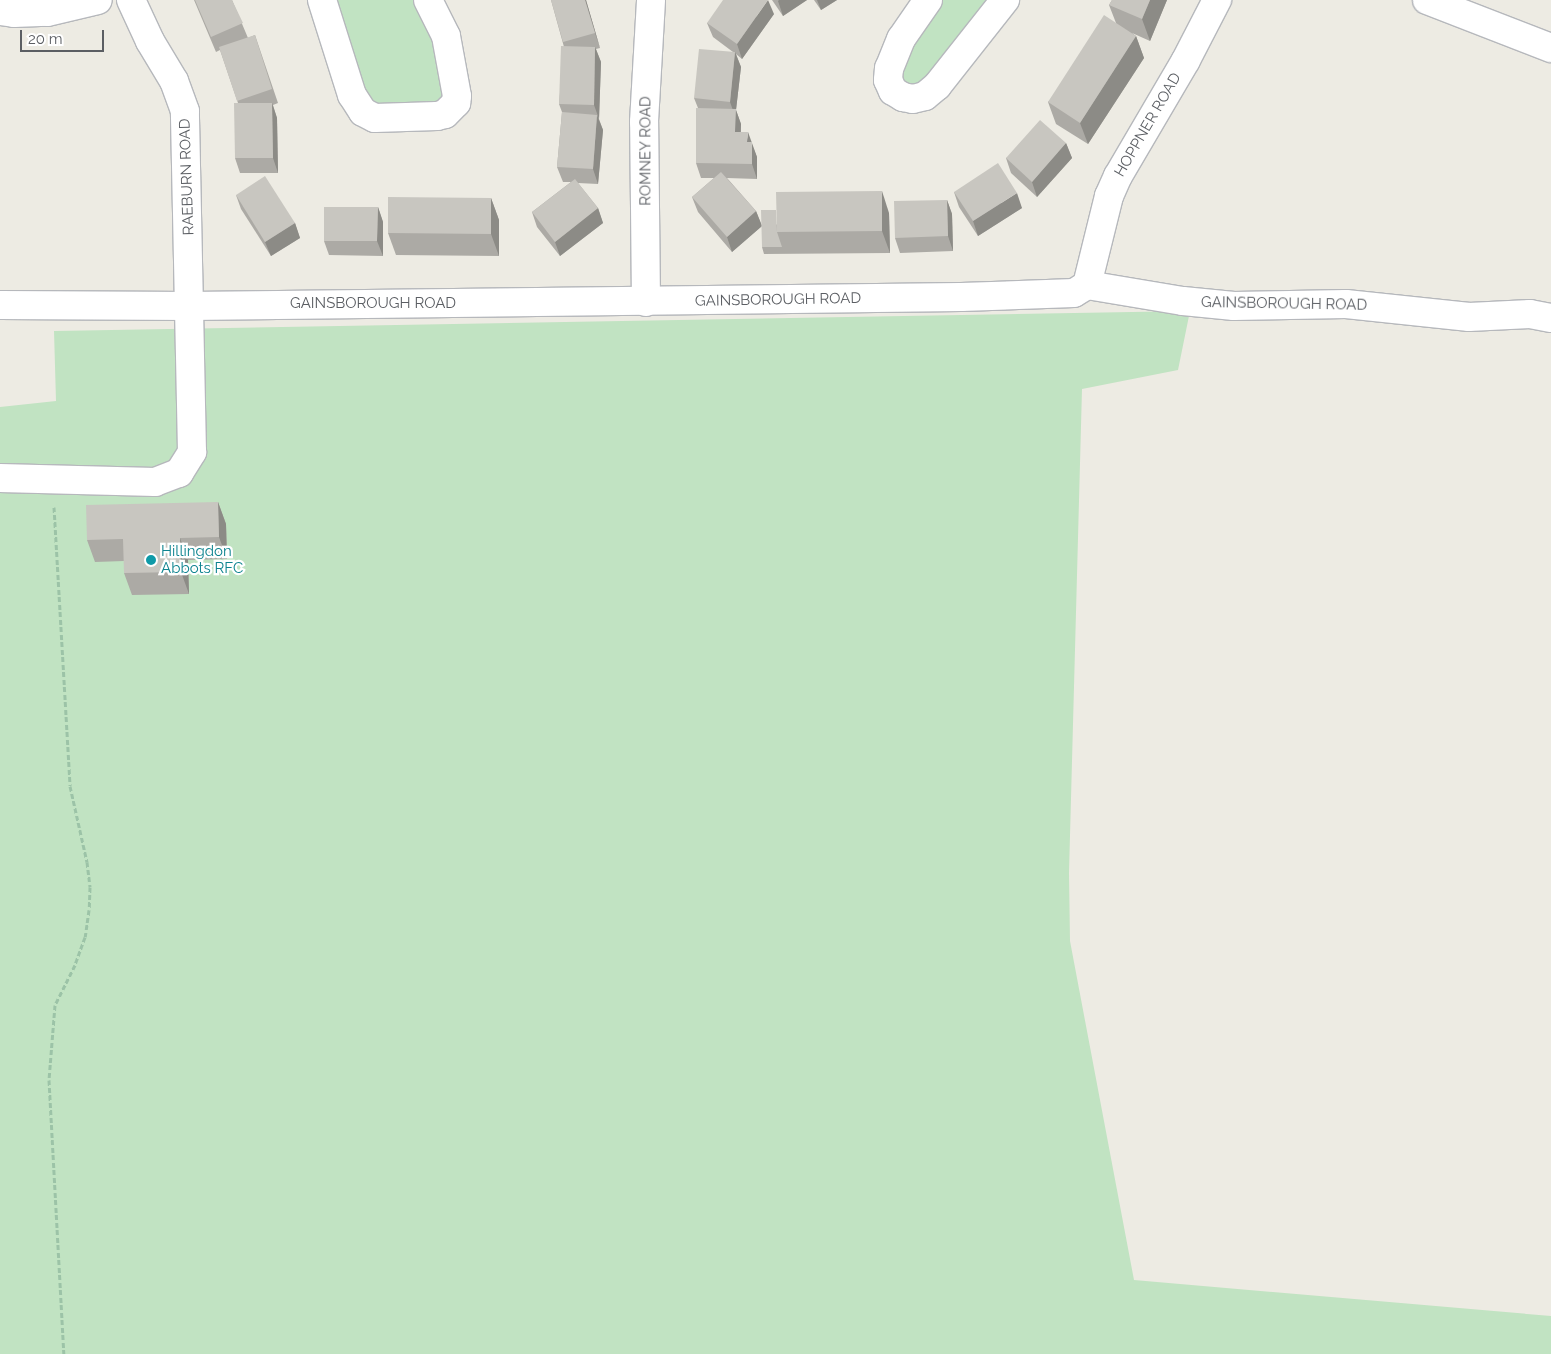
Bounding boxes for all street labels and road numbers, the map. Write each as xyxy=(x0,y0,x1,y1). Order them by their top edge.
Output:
street label: HOPPNER ROAD xyxy=(1111,70,1185,180)
street label: ROMNEY ROAD xyxy=(637,96,655,206)
street label: RAEBURN ROAD xyxy=(176,118,198,236)
street label: GAINSBOROUGH ROAD xyxy=(695,290,861,310)
street label: GAINSBOROUGH ROAD xyxy=(1201,294,1367,314)
street label: GAINSBOROUGH ROAD xyxy=(290,295,456,313)

